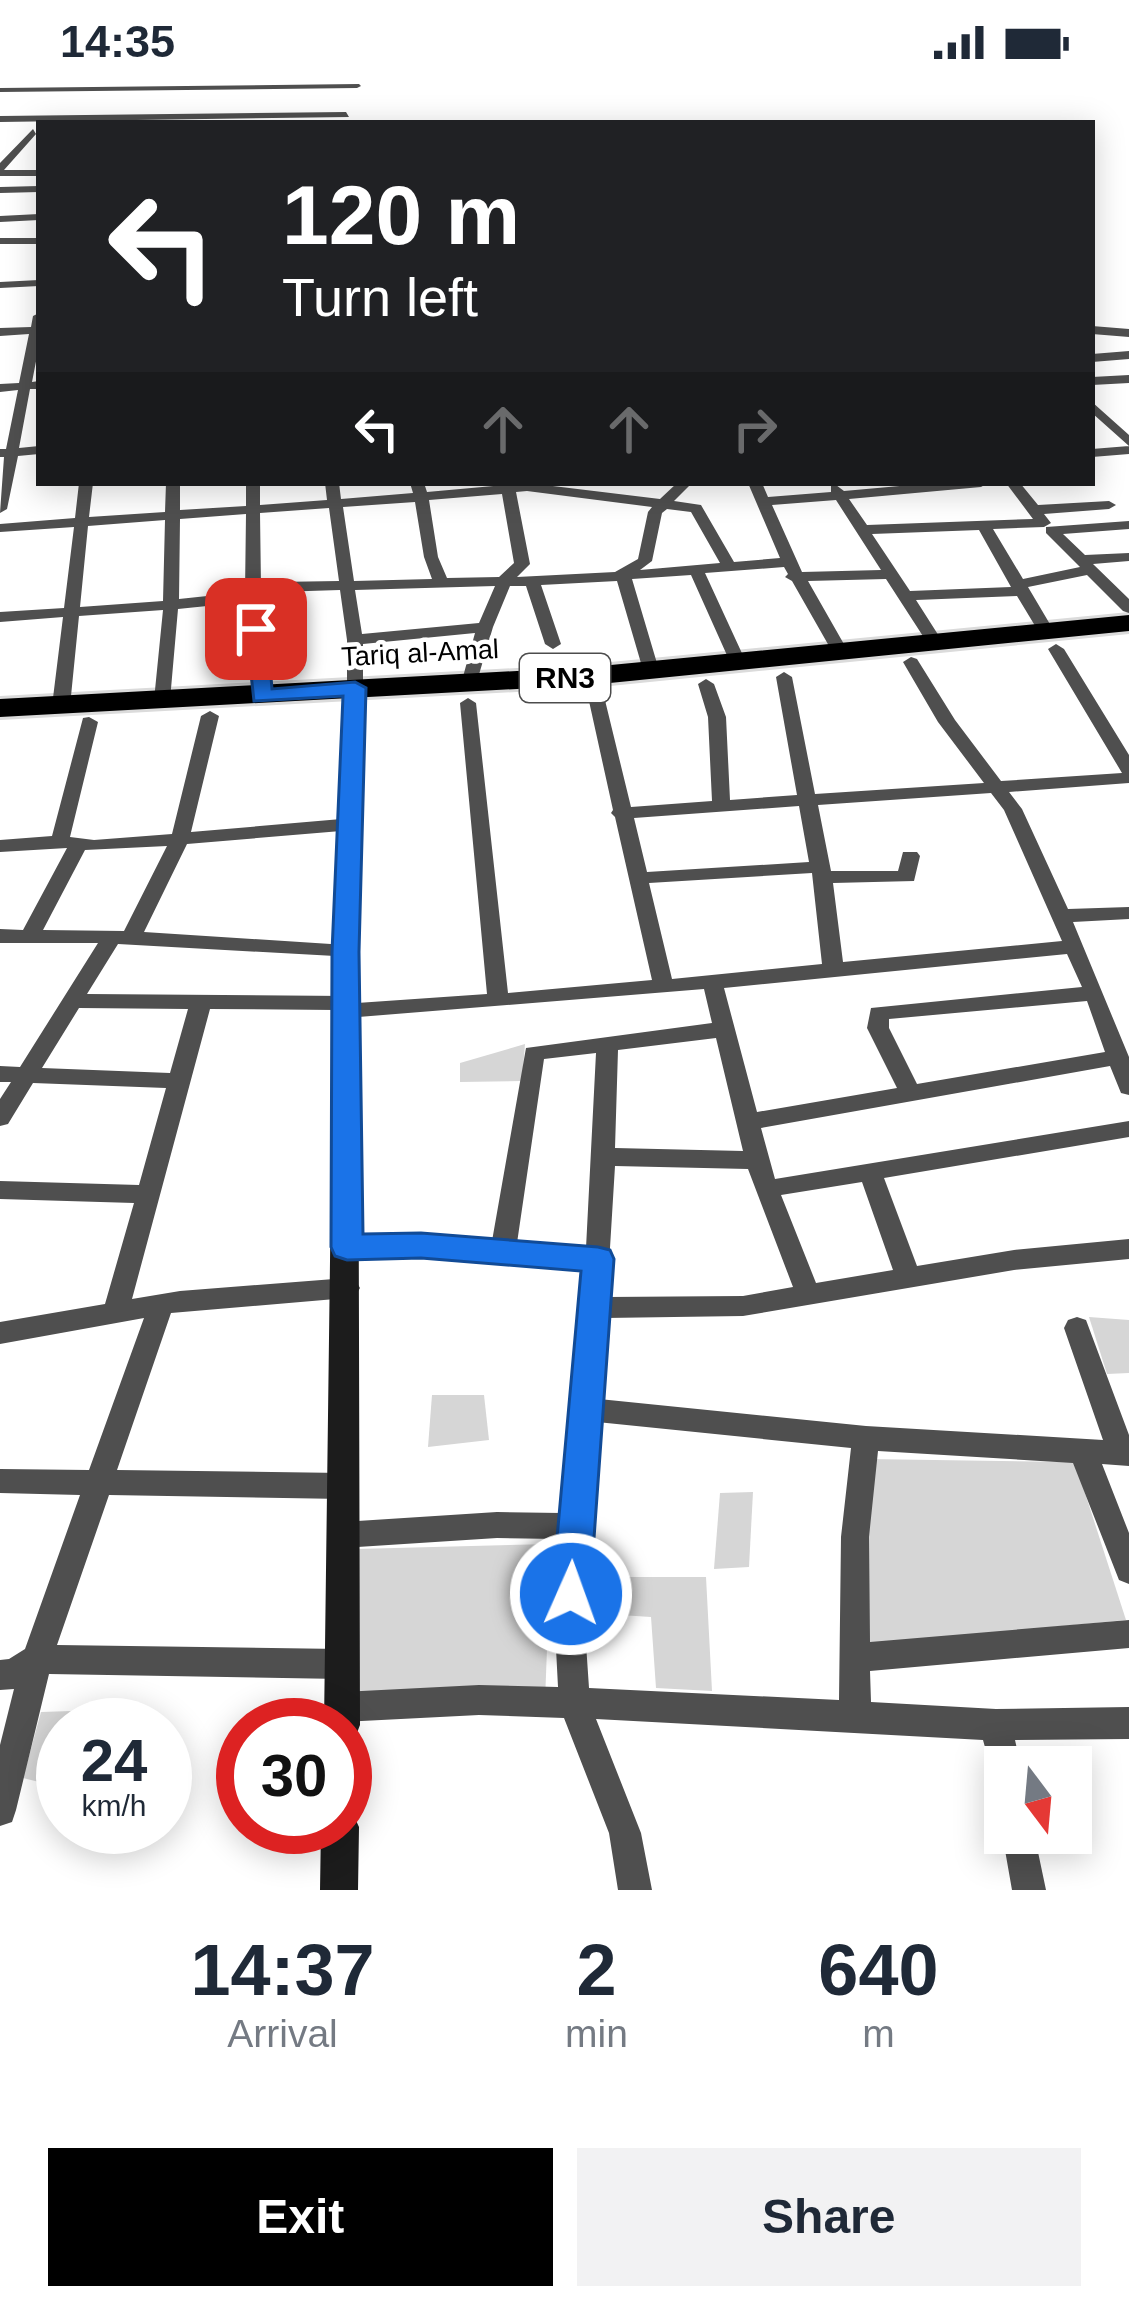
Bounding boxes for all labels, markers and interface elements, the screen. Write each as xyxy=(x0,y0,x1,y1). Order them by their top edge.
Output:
text: 14:35 xyxy=(60,16,175,67)
icon: left xyxy=(84,168,240,324)
text: 120 m xyxy=(282,168,520,262)
text: Turn left xyxy=(282,267,478,327)
icon: left xyxy=(344,396,410,462)
icon: ahead xyxy=(470,396,536,462)
icon: ahead xyxy=(596,396,662,462)
icon: right xyxy=(722,396,788,462)
pin xyxy=(205,578,307,680)
icon: arrive xyxy=(223,596,289,662)
street label: Tariq al-Amal xyxy=(341,634,499,672)
road number: RN3 xyxy=(520,654,610,702)
position arrow xyxy=(508,1531,634,1657)
speed limit sign: 30 xyxy=(216,1698,372,1854)
text: 24 xyxy=(81,1727,147,1794)
north arrow xyxy=(984,1746,1092,1854)
map controls xyxy=(984,1746,1092,1854)
text: km/h xyxy=(81,1789,147,1822)
text: 14:37 xyxy=(190,1930,375,2010)
text: 2 xyxy=(576,1930,617,2010)
text: 640 xyxy=(818,1930,939,2010)
text: Arrival xyxy=(227,2012,338,2055)
text: min xyxy=(565,2012,628,2055)
text: m xyxy=(862,2012,895,2055)
button: Exit xyxy=(48,2148,553,2286)
button: Share xyxy=(577,2148,1081,2286)

